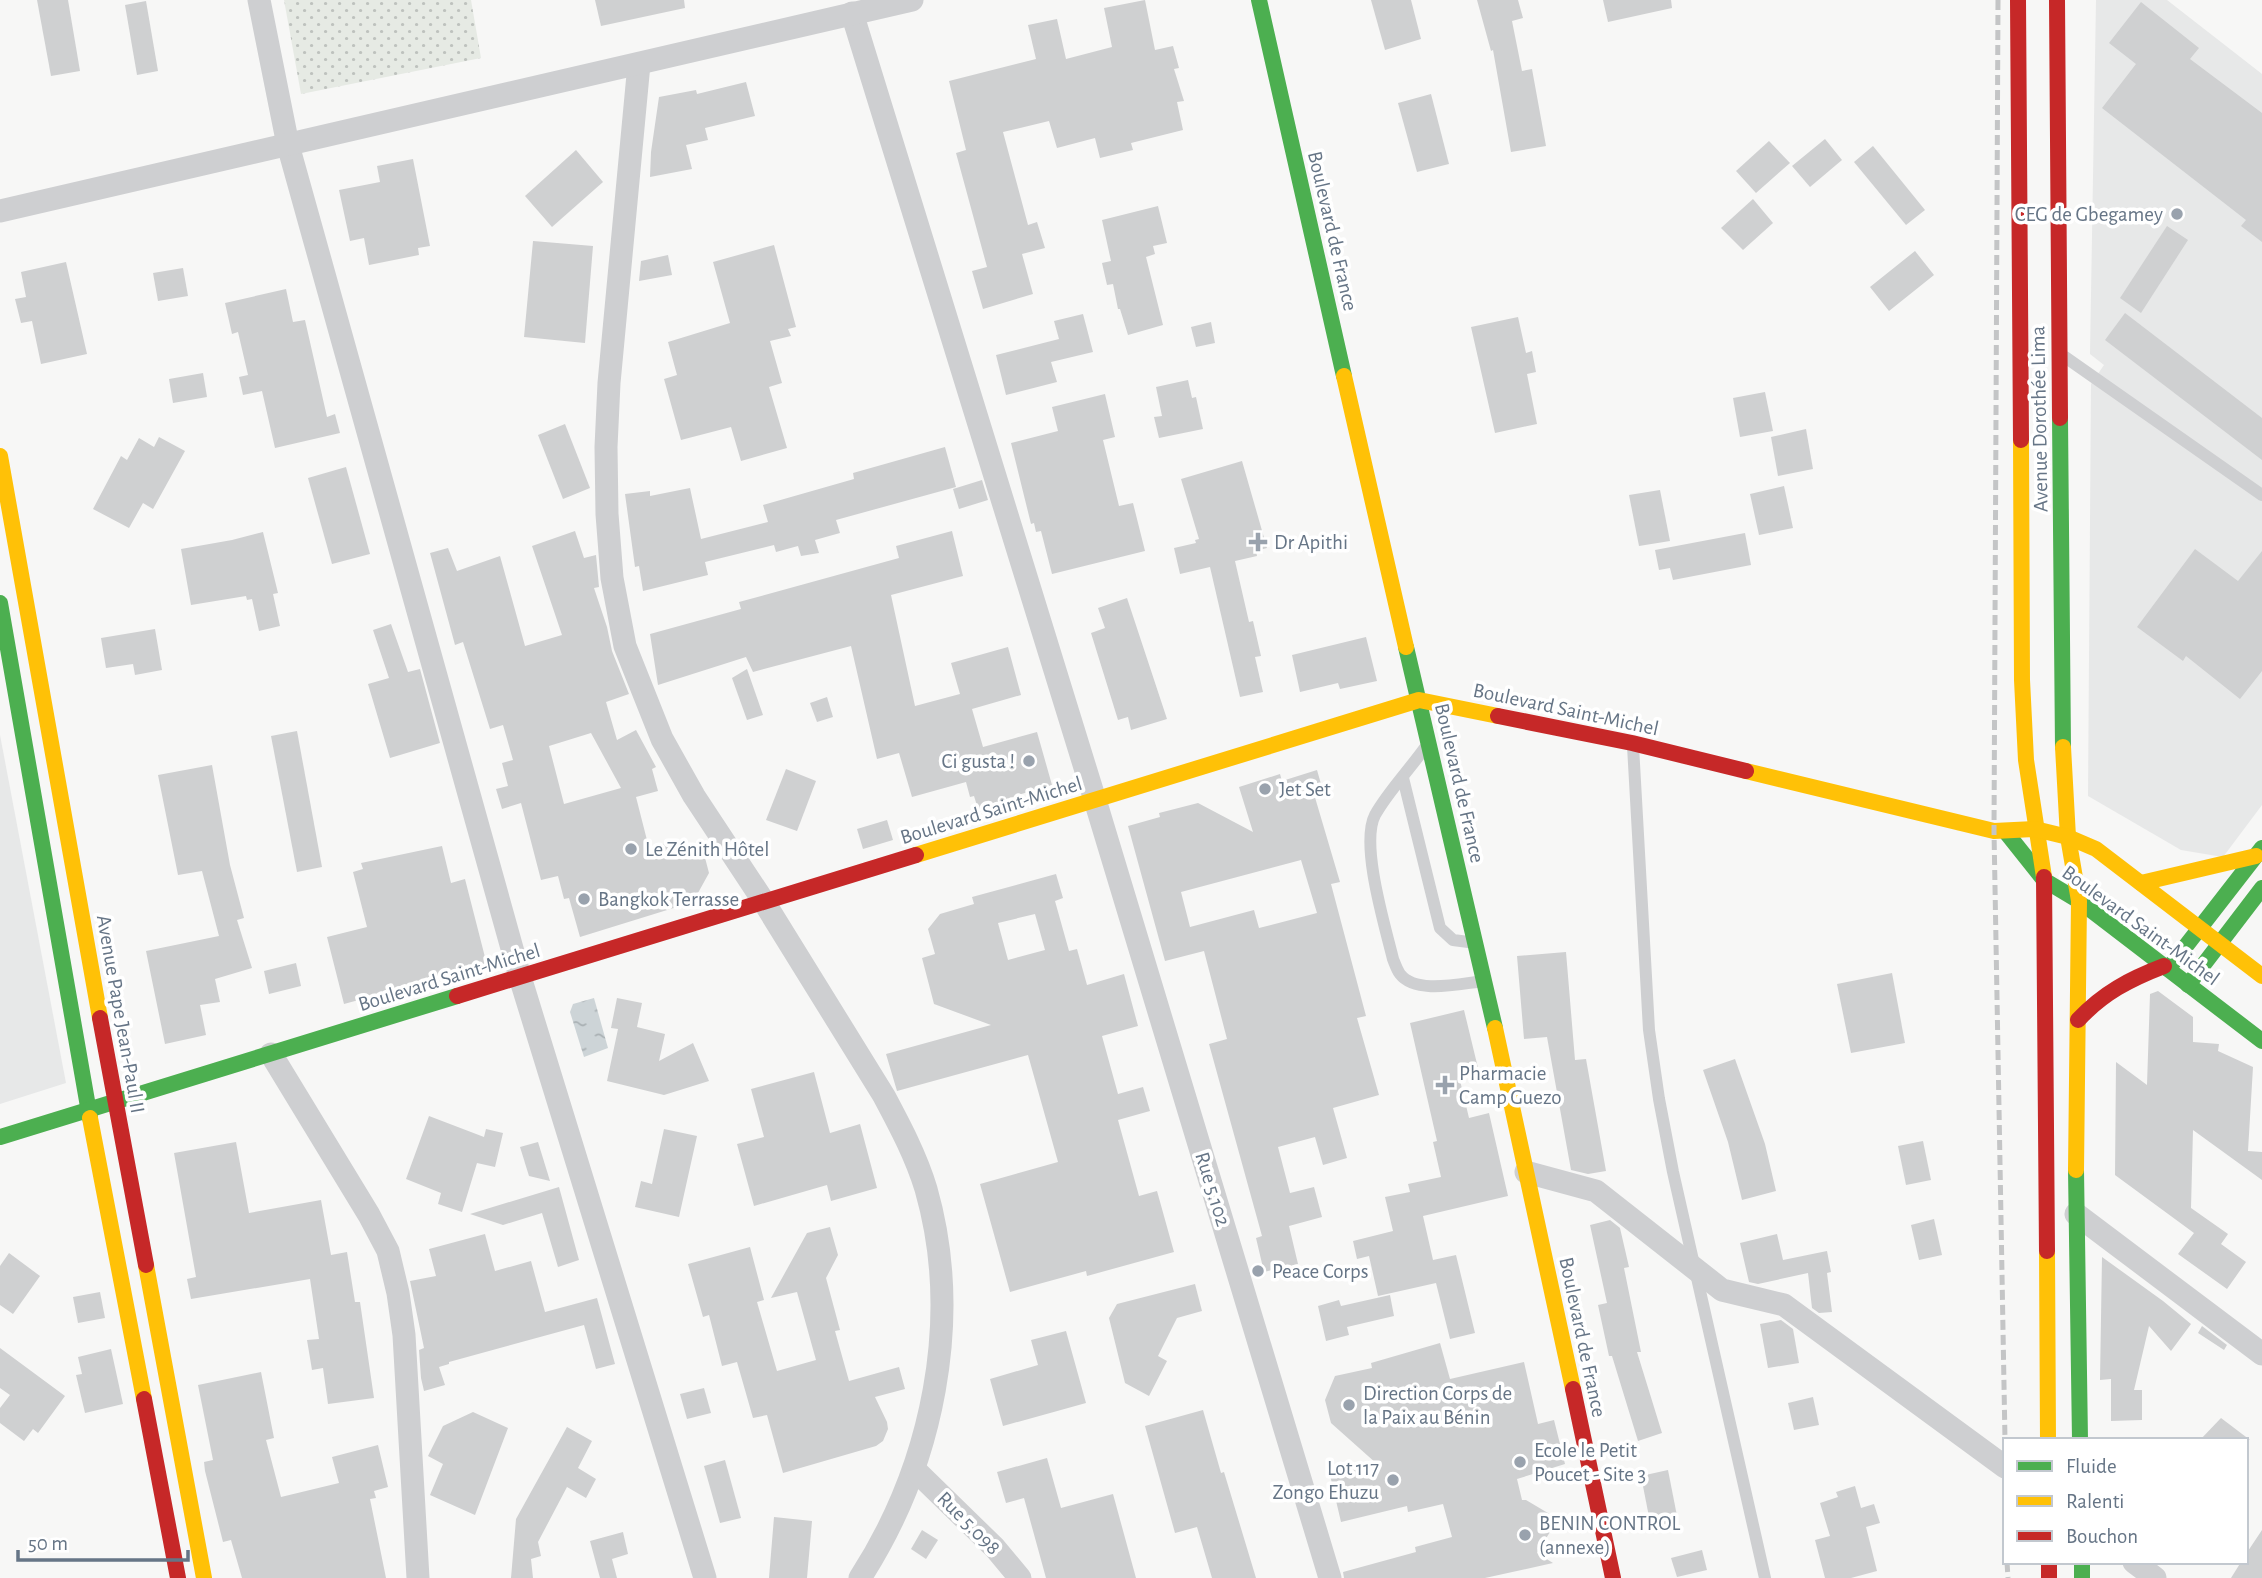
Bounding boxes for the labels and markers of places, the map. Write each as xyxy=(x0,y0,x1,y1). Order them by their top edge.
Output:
place label: CEG de Gbegamey xyxy=(2015,204,2163,225)
marker: CEG de Gbegamey xyxy=(2169,206,2185,222)
marker: Dr Apithi xyxy=(1248,532,1268,552)
place label: Dr Apithi xyxy=(1274,532,1348,553)
place label: Ci gusta ! xyxy=(942,751,1015,772)
marker: Ci gusta ! xyxy=(1021,753,1037,769)
place label: Jet Set xyxy=(1279,779,1331,800)
marker: Jet Set xyxy=(1257,781,1273,797)
place label: Le Zénith Hôtel xyxy=(645,839,769,860)
marker: Le Zénith Hôtel xyxy=(623,841,639,857)
place label: Bangkok Terrasse xyxy=(598,889,739,910)
marker: Bangkok Terrasse xyxy=(576,891,592,907)
place label: Pharmacie Camp Guezo xyxy=(1459,1063,1562,1108)
marker: Pharmacie Camp Guezo xyxy=(1437,1077,1453,1093)
place label: Peace Corps xyxy=(1272,1261,1368,1282)
marker: Peace Corps xyxy=(1250,1263,1266,1279)
place label: Direction Corps de la Paix au Bénin xyxy=(1363,1383,1512,1428)
marker: Direction Corps de la Paix au Bénin xyxy=(1341,1397,1357,1413)
place label: Ecole le Petit Poucet - Site 3 xyxy=(1534,1440,1646,1485)
marker: Ecole le Petit Poucet - Site 3 xyxy=(1512,1454,1528,1470)
place label: Lot 117 Zongo Ehuzu xyxy=(1272,1458,1379,1503)
marker: Lot 117 Zongo Ehuzu xyxy=(1385,1472,1401,1488)
place label: BENIN CONTROL (annexe) xyxy=(1539,1513,1681,1558)
marker: BENIN CONTROL (annexe) xyxy=(1517,1527,1533,1543)

